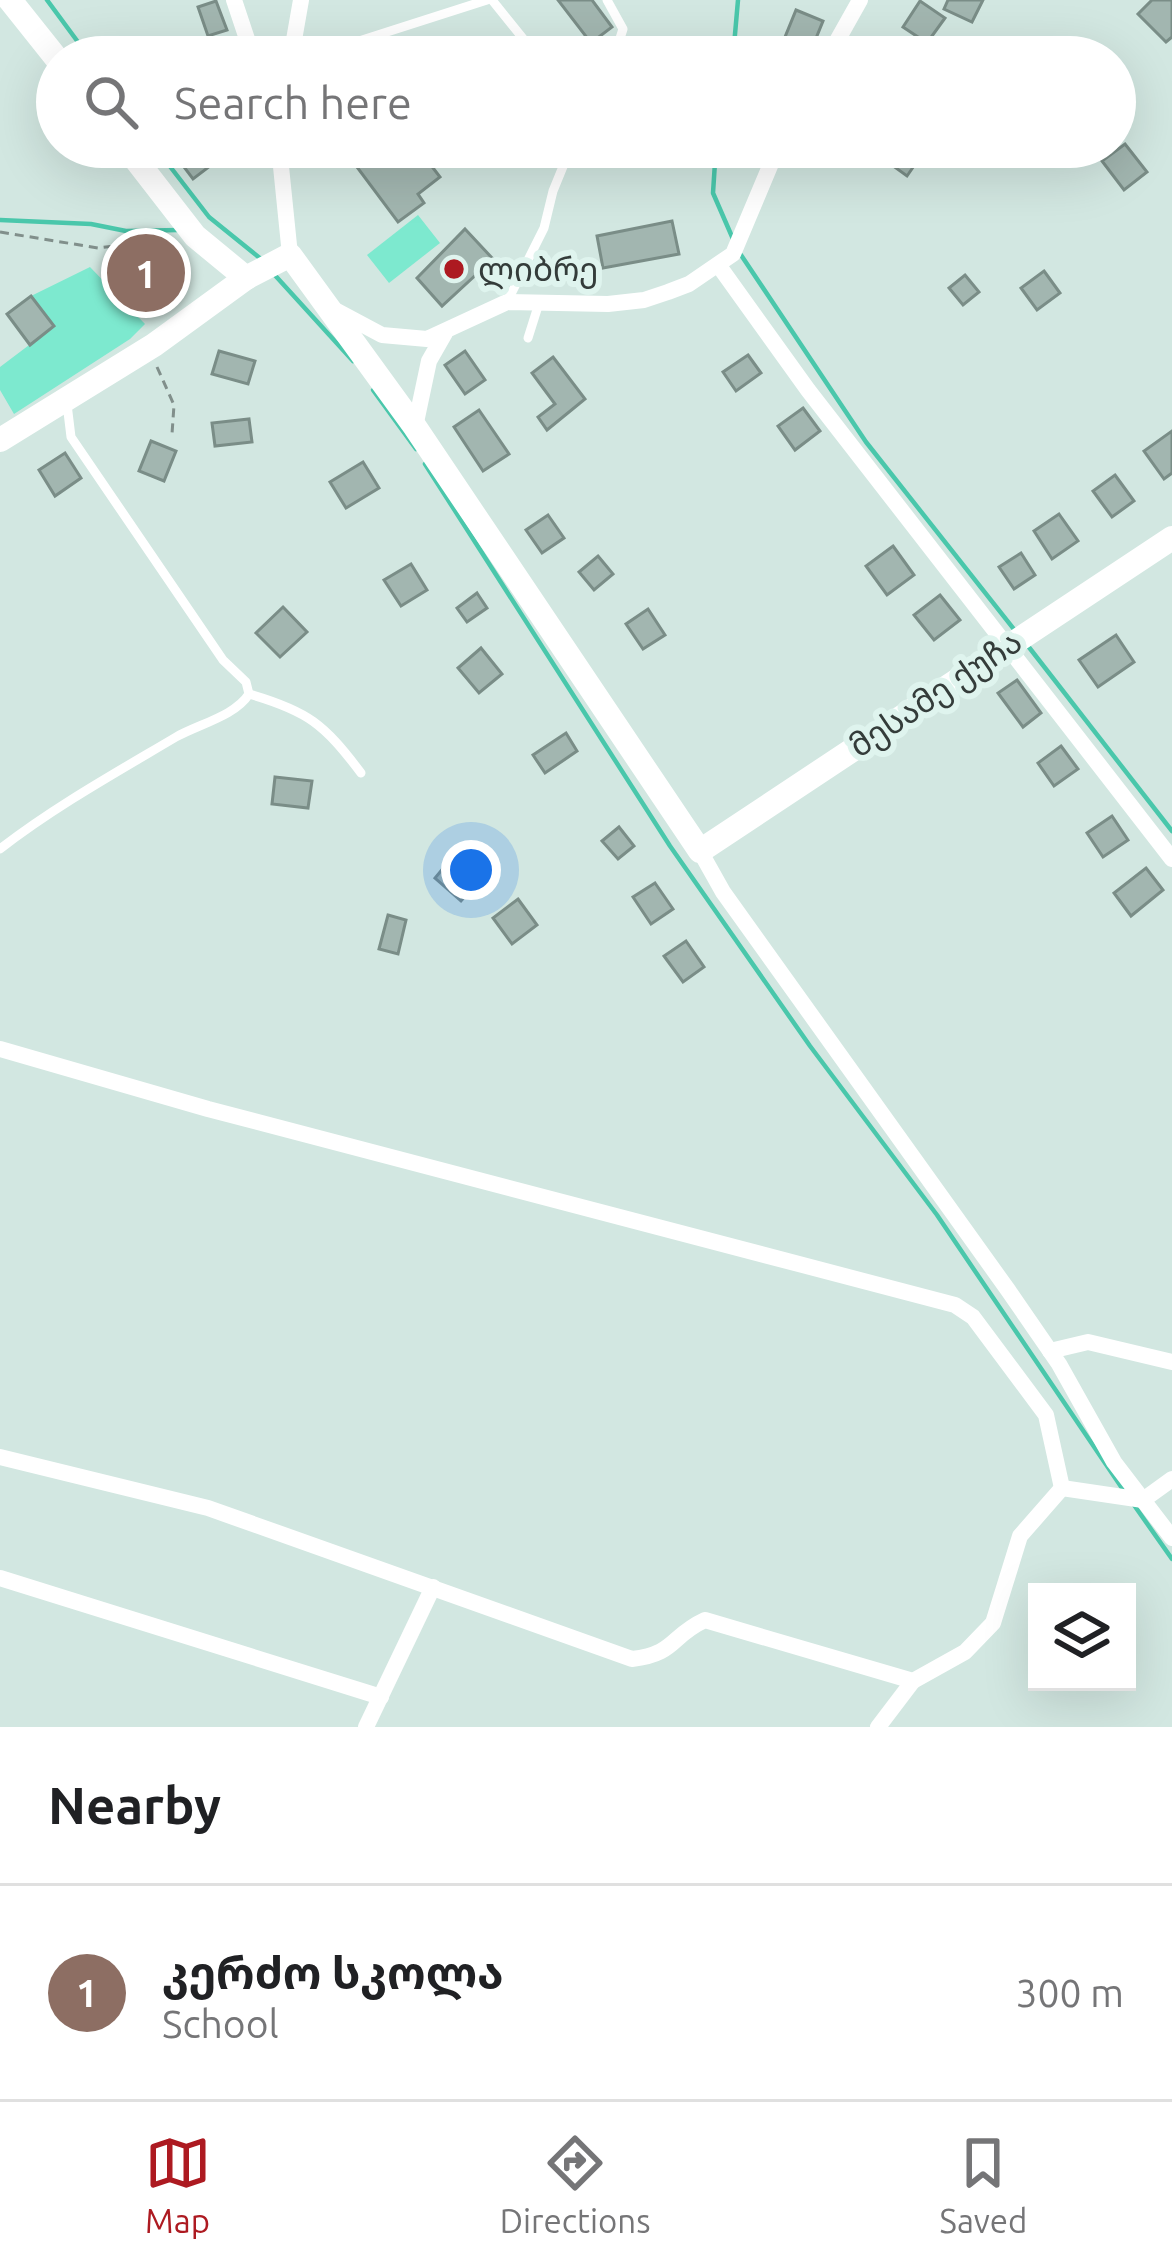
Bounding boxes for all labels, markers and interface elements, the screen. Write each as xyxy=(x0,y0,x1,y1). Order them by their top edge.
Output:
search box xyxy=(36,36,1136,168)
icon: search xyxy=(78,69,144,135)
text: Search here xyxy=(174,77,412,128)
pin: 1 xyxy=(107,228,185,318)
place label: ლიბრე xyxy=(478,250,598,290)
marker: ლიბრე xyxy=(441,256,467,282)
street label: მესამე ქუჩა xyxy=(842,621,1029,765)
your location xyxy=(441,840,501,900)
map controls xyxy=(1028,1583,1136,1691)
button: layers xyxy=(1028,1583,1136,1691)
text: Nearby xyxy=(48,1776,221,1834)
text: კერძო სკოლა xyxy=(162,1947,504,1998)
text: 1 xyxy=(76,1971,98,2014)
text: 300 m xyxy=(1015,1971,1124,2014)
text: School xyxy=(162,2002,279,2045)
tab: Map xyxy=(145,2130,211,2239)
tab: Directions xyxy=(500,2130,650,2239)
tab: Saved xyxy=(940,2130,1027,2239)

